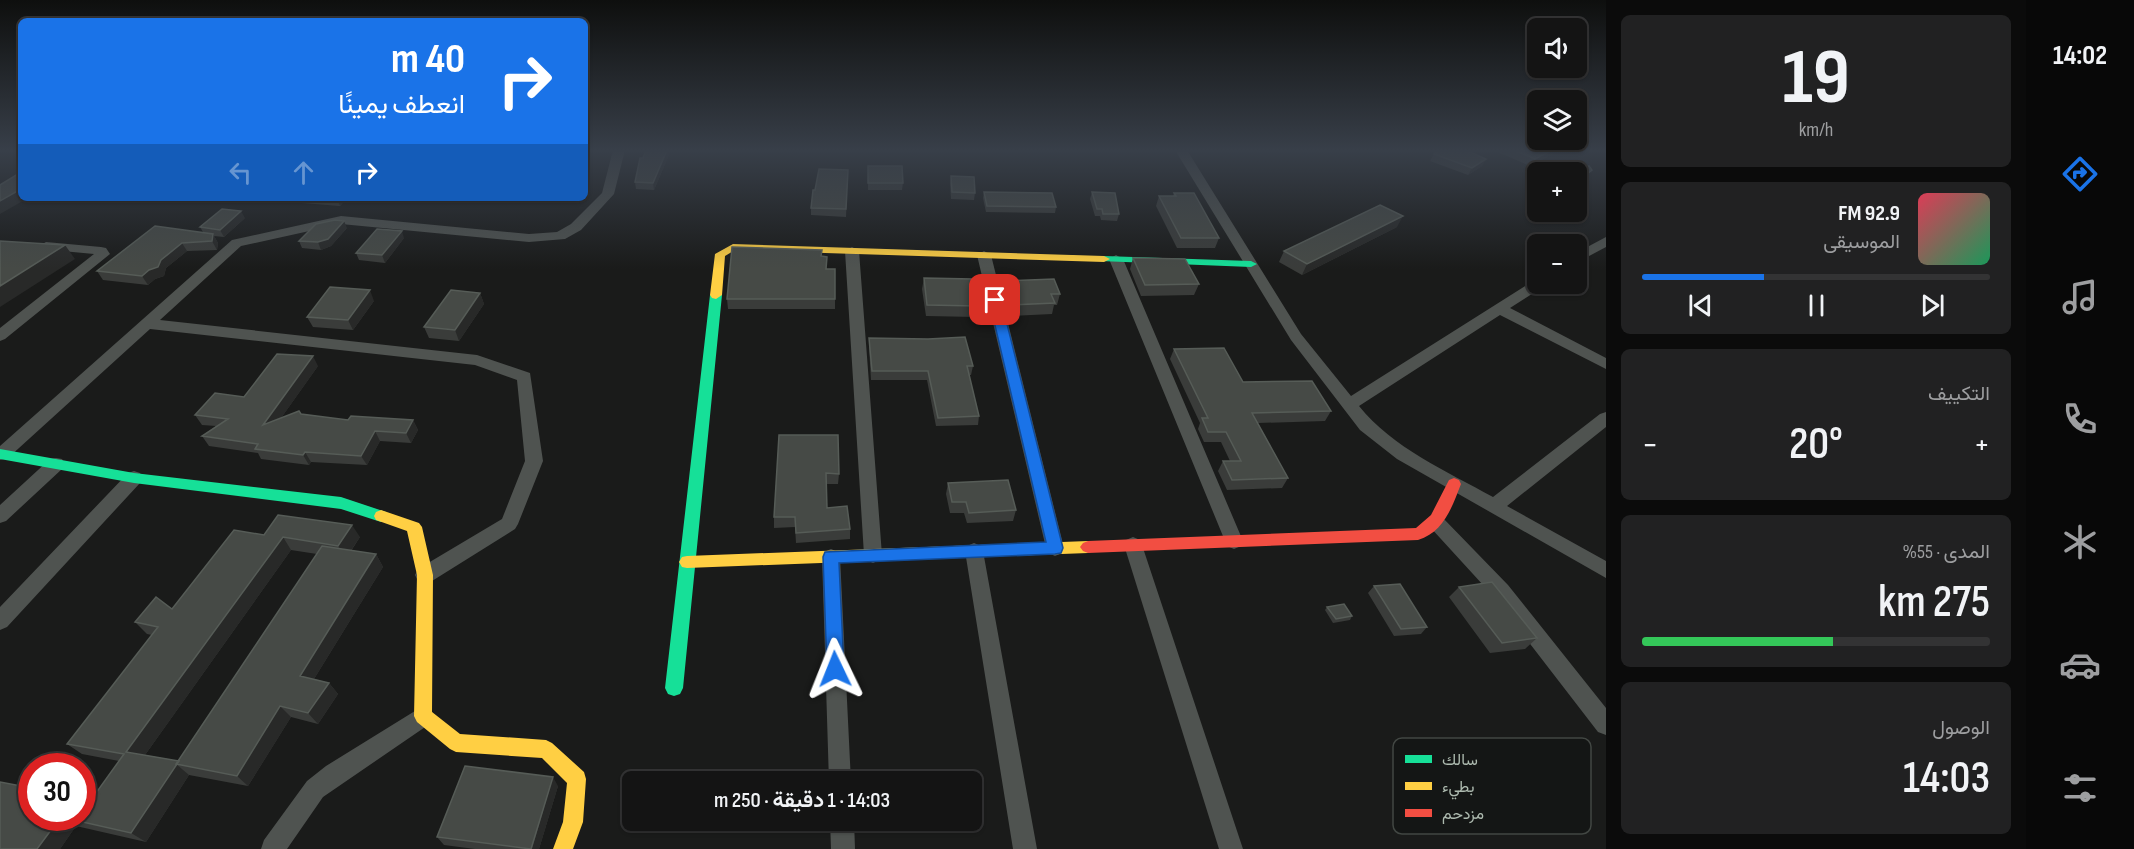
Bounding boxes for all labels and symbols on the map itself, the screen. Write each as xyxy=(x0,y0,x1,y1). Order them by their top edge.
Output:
pin xyxy=(969,274,1020,325)
position arrow xyxy=(803,637,867,701)
legend xyxy=(1393,738,1591,834)
text: سالك xyxy=(1442,751,1478,770)
speed limit sign: 30 xyxy=(18,753,96,831)
text: بطيء xyxy=(1442,778,1474,800)
text: مزدحم xyxy=(1442,805,1484,824)

